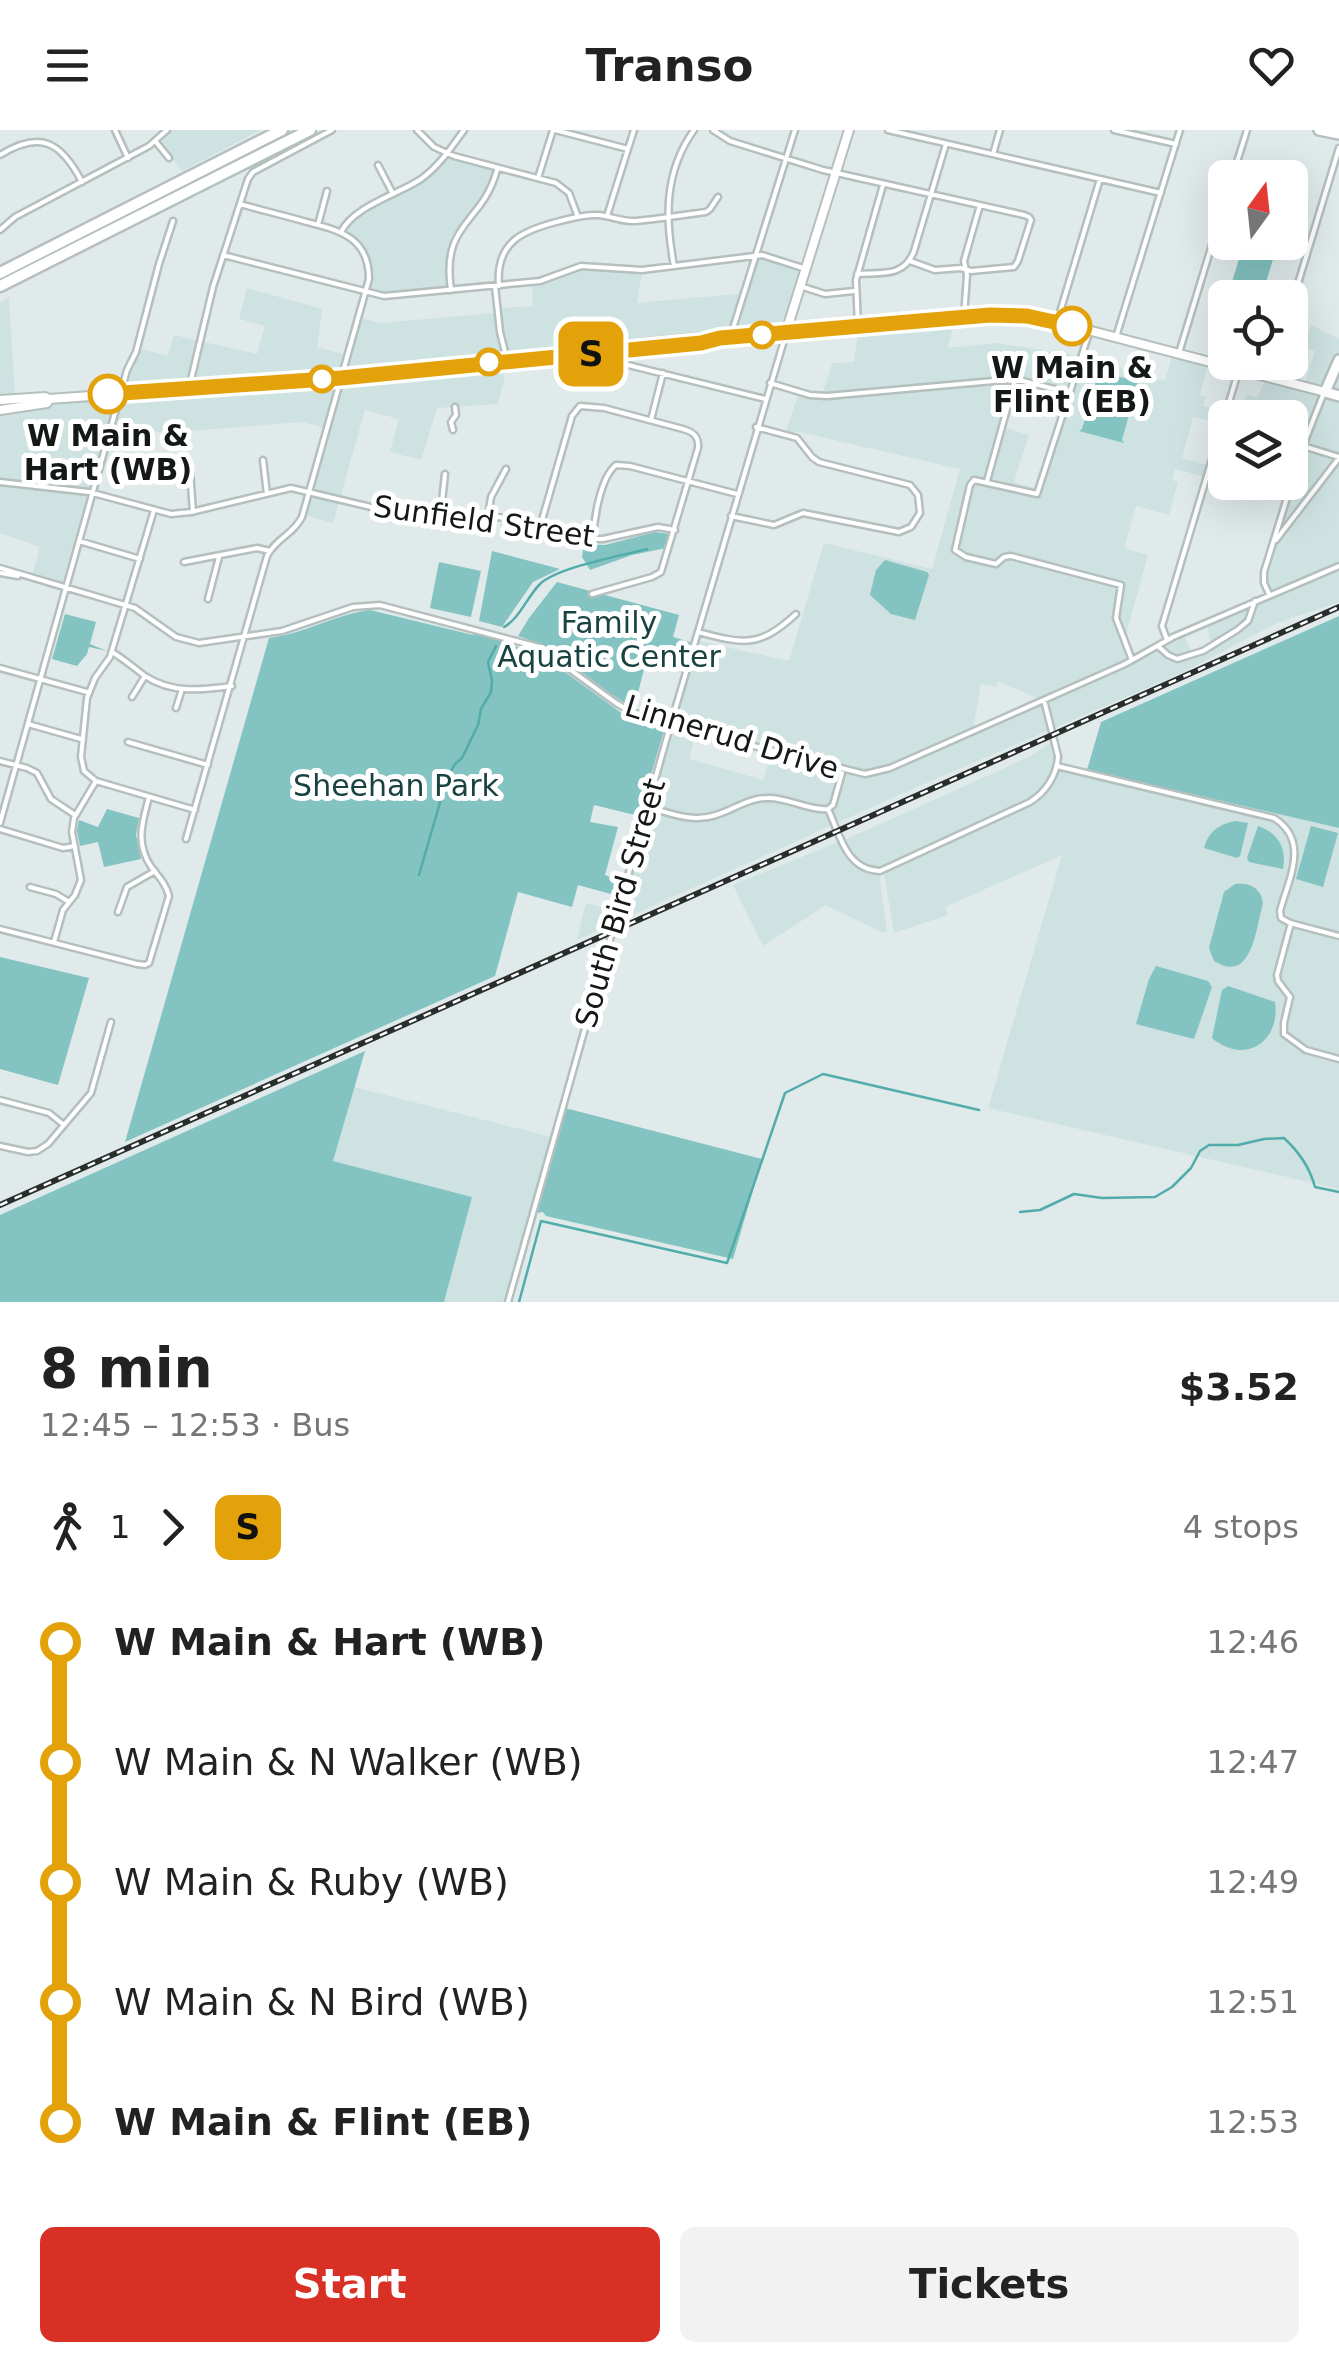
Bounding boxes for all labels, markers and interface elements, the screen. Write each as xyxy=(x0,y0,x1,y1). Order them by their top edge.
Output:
icon: menu xyxy=(40,38,95,93)
icon: heart xyxy=(1244,38,1299,93)
text: Transo xyxy=(585,39,754,92)
north arrow xyxy=(1208,160,1308,260)
map controls xyxy=(1208,160,1308,500)
button: locate xyxy=(1208,280,1308,380)
marker: W Main & Flint (EB) xyxy=(1053,307,1091,345)
line badge: S xyxy=(558,322,624,386)
unlabelled marker xyxy=(749,322,775,348)
text: S xyxy=(578,334,604,374)
unlabelled marker xyxy=(476,349,502,375)
place label: W Main & Flint (EB) xyxy=(991,350,1153,419)
unlabelled marker xyxy=(309,366,335,392)
marker: W Main & Hart (WB) xyxy=(89,375,127,413)
button: layers xyxy=(1208,400,1308,500)
place label: W Main & Hart (WB) xyxy=(24,418,192,487)
street label: Sunfield Street xyxy=(371,488,597,554)
park label: Family Aquatic Center xyxy=(497,605,721,674)
street label: Linnerud Drive xyxy=(621,688,843,786)
park label: Sheehan Park xyxy=(293,768,499,803)
street label: South Bird Street xyxy=(568,774,672,1031)
text: 8 min xyxy=(40,1336,213,1400)
text: $3.52 xyxy=(1179,1365,1299,1409)
text: 12:45 – 12:53 · Bus xyxy=(40,1406,350,1444)
icon: walk xyxy=(40,1500,95,1555)
icon: forward xyxy=(145,1500,200,1555)
text: S xyxy=(235,1507,261,1547)
text: 1 xyxy=(110,1508,130,1546)
text: 4 stops xyxy=(1183,1508,1299,1546)
text: W Main & Hart (WB) xyxy=(114,1620,545,1664)
text: 12:46 xyxy=(1207,1623,1299,1661)
text: W Main & N Walker (WB) xyxy=(114,1740,583,1784)
text: 12:47 xyxy=(1207,1743,1299,1781)
text: W Main & Ruby (WB) xyxy=(114,1860,509,1904)
text: 12:49 xyxy=(1207,1863,1299,1901)
text: W Main & N Bird (WB) xyxy=(114,1980,530,2024)
text: 12:51 xyxy=(1207,1983,1299,2021)
text: W Main & Flint (EB) xyxy=(114,2100,532,2144)
text: 12:53 xyxy=(1207,2103,1299,2141)
button: Start xyxy=(40,2227,660,2342)
button: Tickets xyxy=(680,2227,1299,2342)

